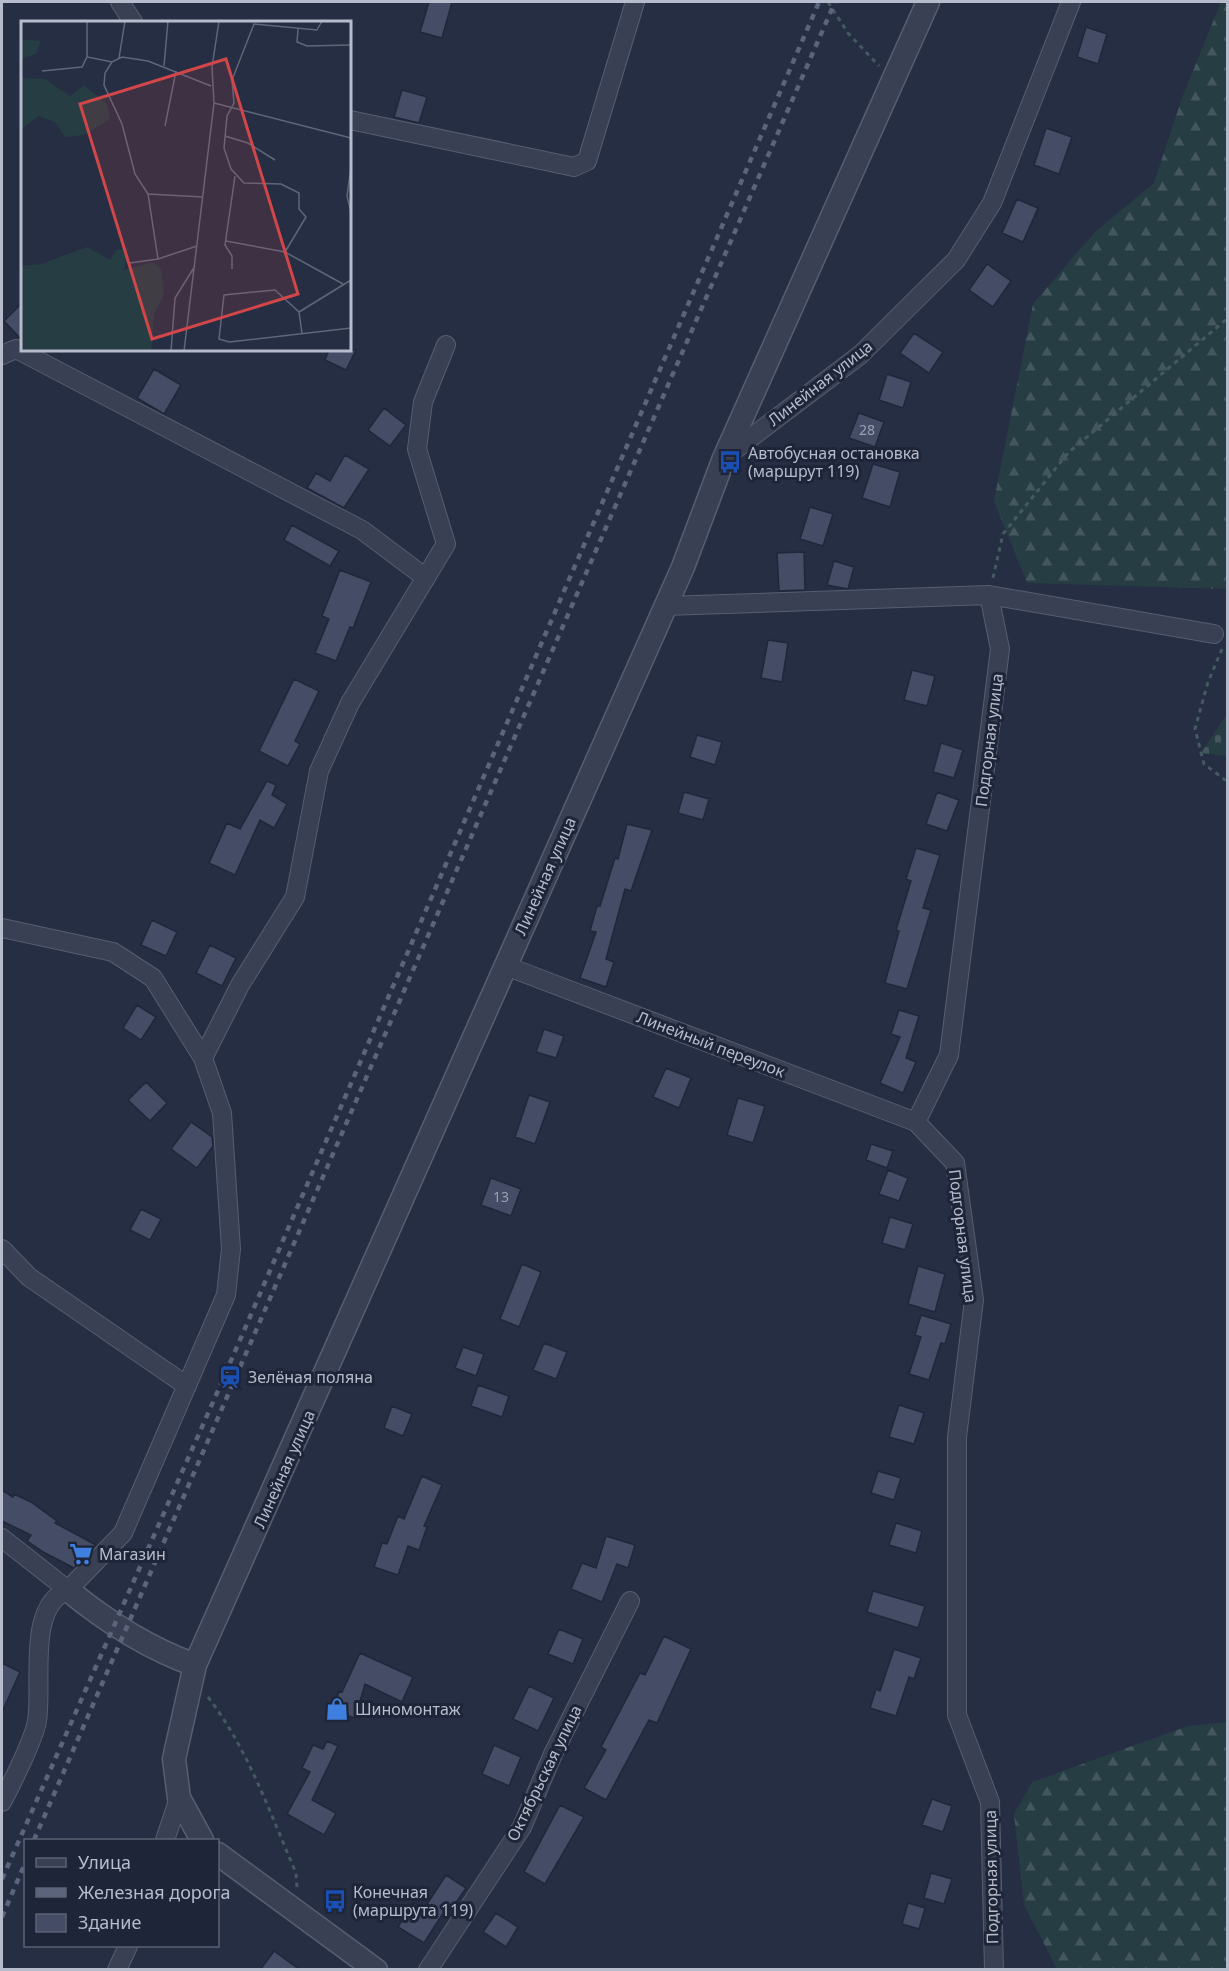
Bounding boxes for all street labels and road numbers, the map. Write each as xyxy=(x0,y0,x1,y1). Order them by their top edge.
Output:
street label: Линейная улица xyxy=(763,335,877,431)
street label: Подгорная улица xyxy=(970,672,1008,808)
street label: Линейная улица xyxy=(509,813,581,939)
street label: Линейный переулок xyxy=(634,1006,789,1083)
street label: Подгорная улица xyxy=(944,1168,982,1304)
street label: Линейная улица xyxy=(248,1406,320,1532)
street label: Октябрьская улица xyxy=(501,1701,587,1845)
street label: Подгорная улица xyxy=(979,1810,1003,1944)

